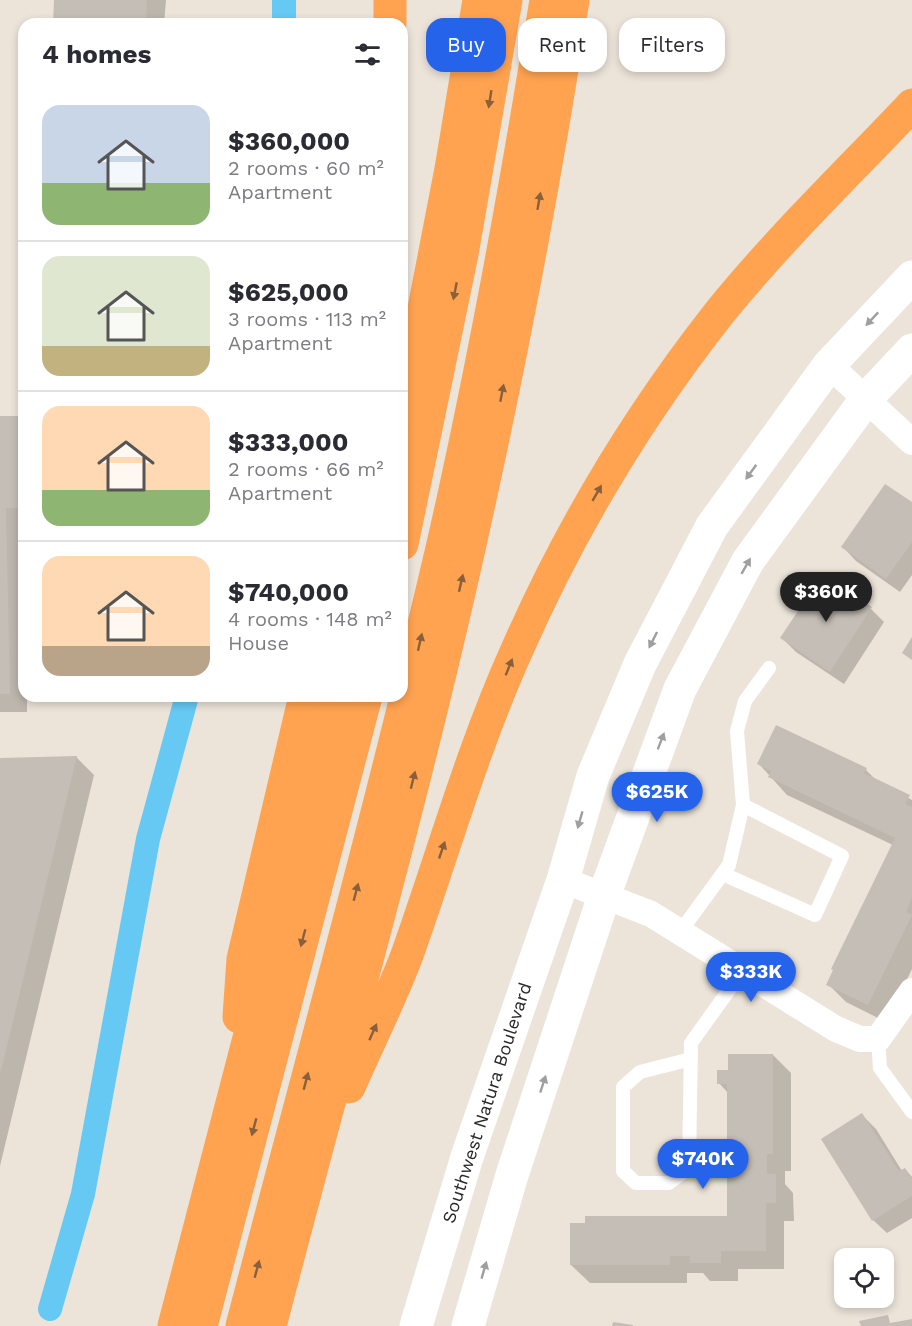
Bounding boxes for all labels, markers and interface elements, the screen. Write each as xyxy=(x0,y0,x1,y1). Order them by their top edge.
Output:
chip: Buy xyxy=(426,18,506,72)
chip: Rent xyxy=(518,18,607,72)
chip: Filters xyxy=(619,18,725,72)
icon: filters xyxy=(351,38,384,71)
text: 4 homes xyxy=(42,39,151,69)
one-way arrow xyxy=(485,90,494,109)
text: $360,000 xyxy=(228,126,350,156)
icon: home xyxy=(90,129,162,201)
text: 2 rooms · 60 m² xyxy=(228,156,384,180)
text: Apartment xyxy=(228,180,332,204)
one-way arrow xyxy=(535,191,544,210)
text: $625,000 xyxy=(228,277,349,307)
icon: home xyxy=(90,280,162,352)
one-way arrow xyxy=(450,282,459,301)
text: 3 rooms · 113 m² xyxy=(228,307,386,331)
one-way arrow xyxy=(865,312,879,327)
text: Apartment xyxy=(228,331,332,355)
one-way arrow xyxy=(498,383,507,402)
text: $333,000 xyxy=(228,427,348,457)
icon: home xyxy=(90,430,162,502)
text: 2 rooms · 66 m² xyxy=(228,457,384,481)
one-way arrow xyxy=(745,463,757,479)
text: Apartment xyxy=(228,481,332,505)
one-way arrow xyxy=(592,484,602,501)
one-way arrow xyxy=(741,557,751,574)
pin: $360K xyxy=(784,572,868,623)
one-way arrow xyxy=(456,574,466,592)
text: $740,000 xyxy=(228,577,349,607)
text: $360K xyxy=(794,579,858,603)
icon: home xyxy=(90,580,162,652)
text: 4 rooms · 148 m² xyxy=(228,607,392,631)
text: House xyxy=(228,631,289,655)
one-way arrow xyxy=(648,631,657,648)
one-way arrow xyxy=(415,633,425,651)
one-way arrow xyxy=(505,658,514,676)
one-way arrow xyxy=(656,731,666,749)
one-way arrow xyxy=(408,771,418,789)
pin: $625K xyxy=(615,772,699,823)
text: $625K xyxy=(626,779,688,803)
one-way arrow xyxy=(575,811,584,829)
one-way arrow xyxy=(438,841,448,859)
one-way arrow xyxy=(351,883,361,901)
one-way arrow xyxy=(298,929,307,947)
pin: $333K xyxy=(709,952,793,1003)
text: $333K xyxy=(720,959,782,983)
street label: Southwest Natura Boulevard xyxy=(438,980,535,1226)
one-way arrow xyxy=(368,1023,378,1041)
one-way arrow xyxy=(302,1072,311,1090)
one-way arrow xyxy=(538,1075,548,1093)
one-way arrow xyxy=(248,1118,258,1136)
pin: $740K xyxy=(661,1139,745,1190)
text: $740K xyxy=(672,1146,734,1170)
map controls xyxy=(834,1248,894,1308)
button: locate xyxy=(834,1248,894,1308)
one-way arrow xyxy=(252,1260,262,1279)
one-way arrow xyxy=(480,1261,489,1279)

